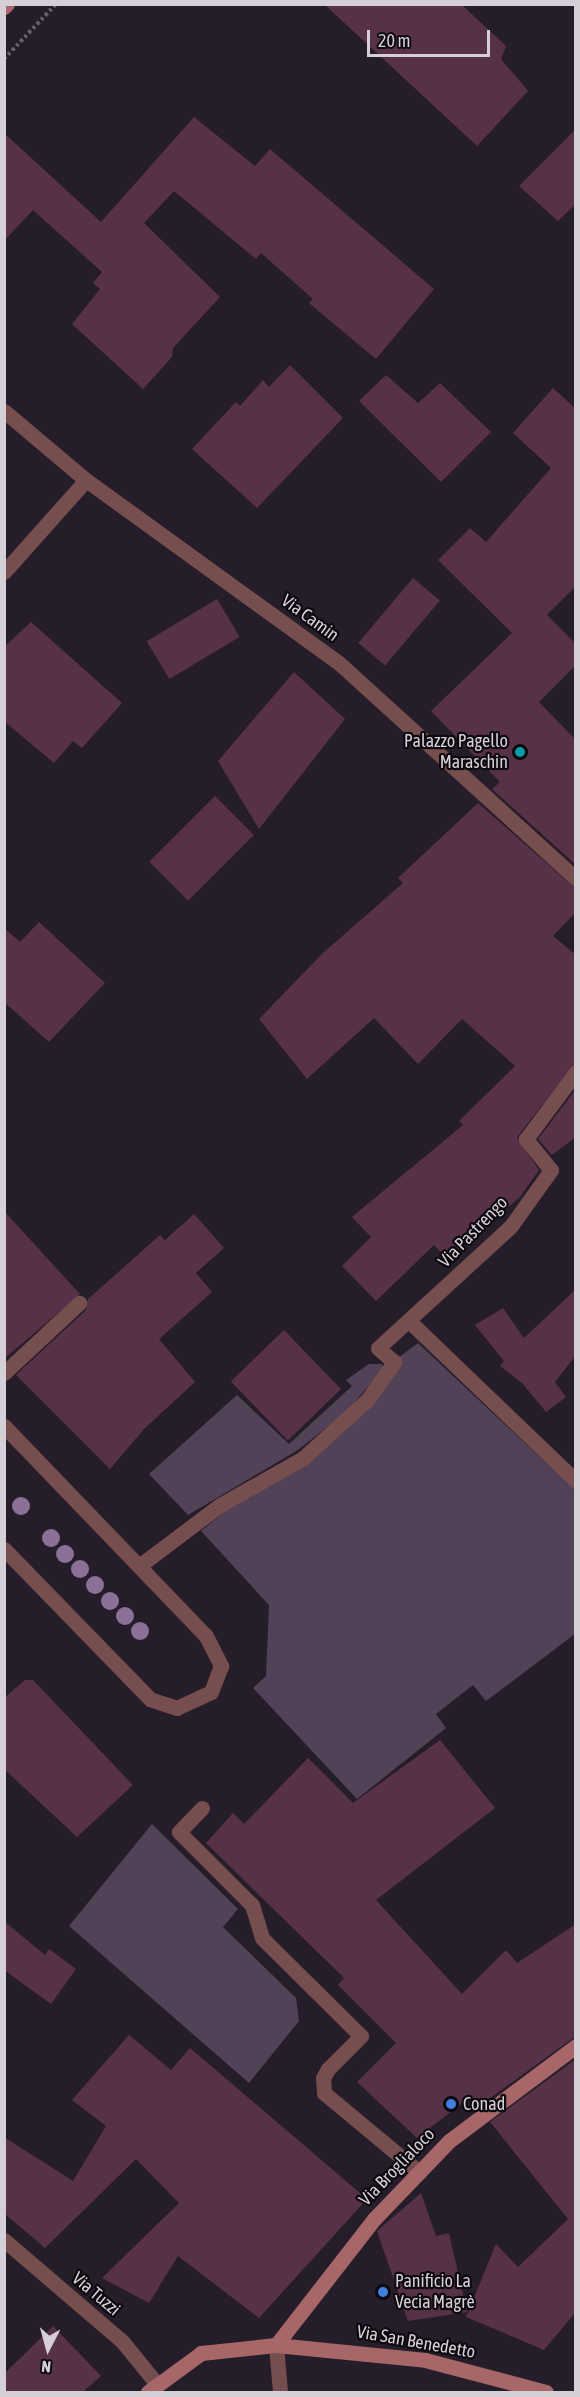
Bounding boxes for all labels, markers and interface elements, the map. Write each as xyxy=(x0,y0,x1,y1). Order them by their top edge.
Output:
scale bar xyxy=(370,18,493,56)
text: 20 m xyxy=(378,30,410,51)
street label: Via Camin xyxy=(277,590,343,646)
place label: Palazzo Pagello Maraschin xyxy=(404,731,508,774)
marker: Palazzo Pagello Maraschin xyxy=(513,745,527,759)
street label: Via Pastrengo xyxy=(434,1192,512,1272)
place label: Conad xyxy=(463,2093,505,2115)
marker: Conad xyxy=(444,2097,458,2111)
street label: Via Broglialoco xyxy=(355,2124,439,2210)
street label: Via Tuzzi xyxy=(67,2268,125,2320)
place label: Panificio La Vecia Magrè xyxy=(395,2271,475,2314)
marker: Panificio La Vecia Magrè xyxy=(376,2285,390,2299)
north arrow xyxy=(18,2319,78,2379)
street label: Via San Benedetto xyxy=(355,2321,477,2363)
text: N xyxy=(40,2357,52,2376)

